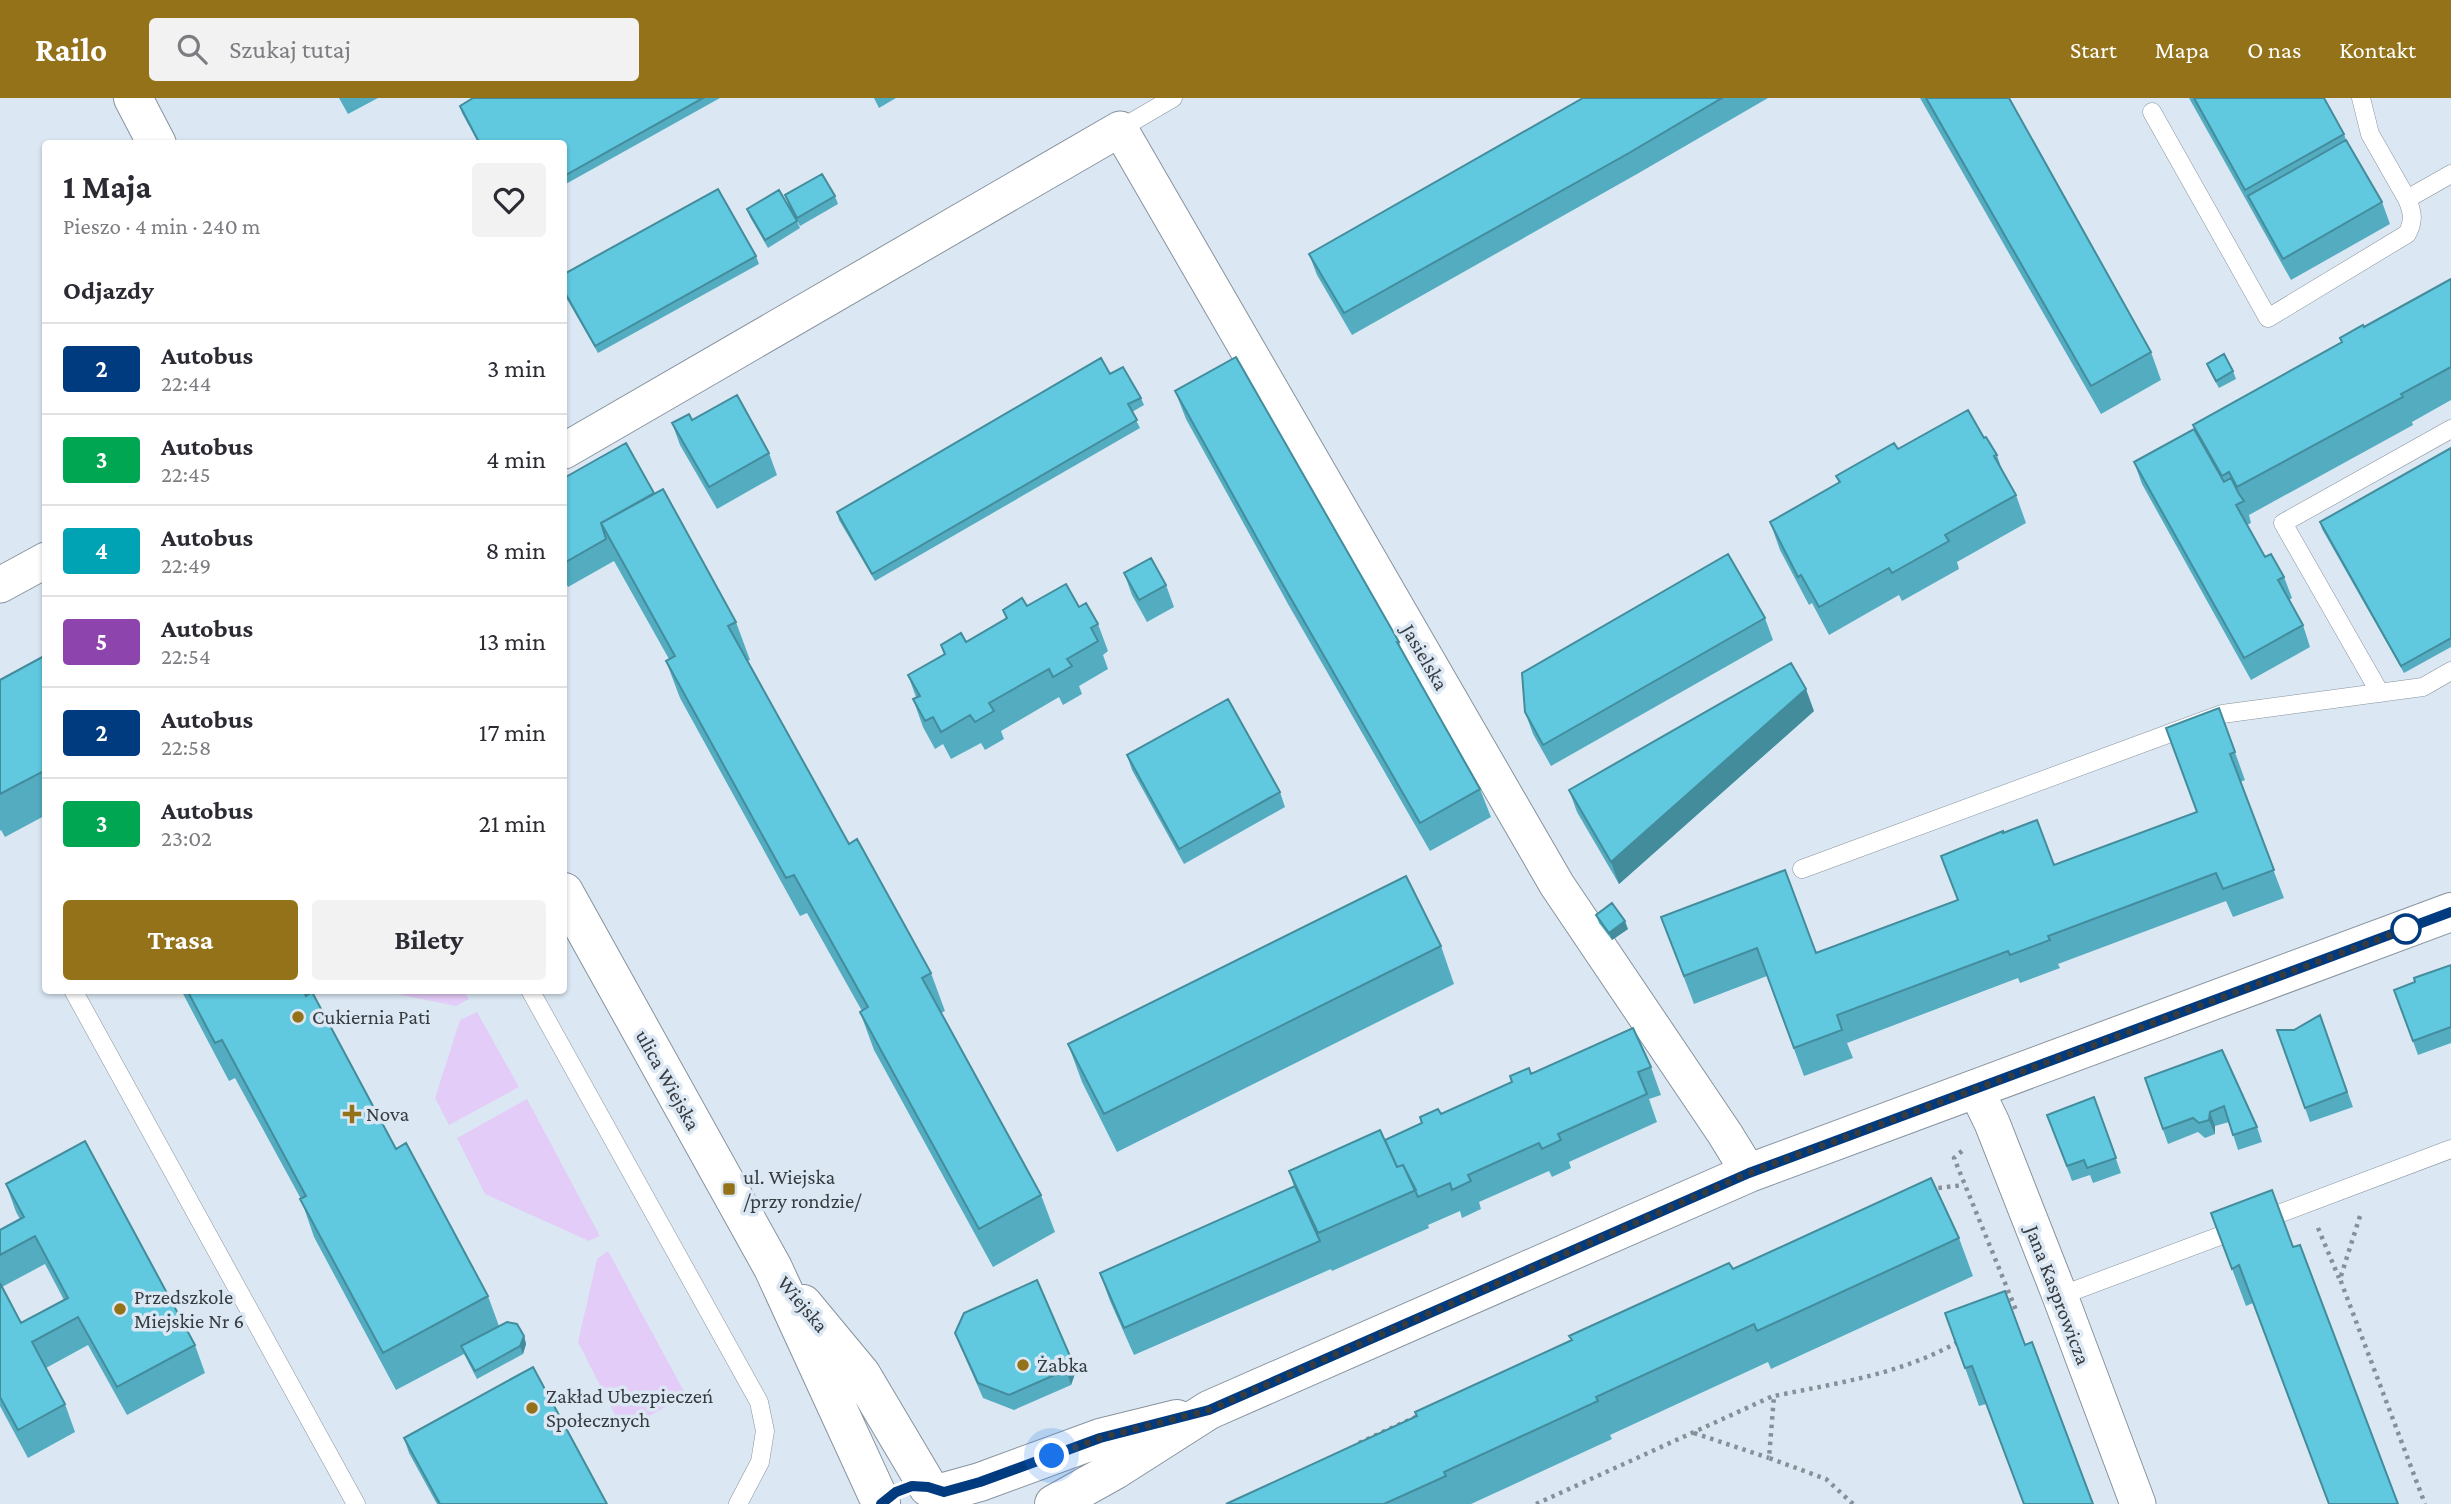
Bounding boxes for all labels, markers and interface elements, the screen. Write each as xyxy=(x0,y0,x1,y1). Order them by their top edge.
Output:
search box xyxy=(149,18,639,81)
icon: search xyxy=(173,30,211,68)
text: Railo xyxy=(35,31,107,68)
text: Szukaj tutaj xyxy=(229,35,351,64)
text: Start xyxy=(2070,36,2117,63)
text: Mapa xyxy=(2155,36,2209,63)
text: O nas xyxy=(2247,36,2301,63)
text: Kontakt xyxy=(2339,36,2416,63)
button: heart xyxy=(472,163,546,237)
text: 1 Maja xyxy=(63,168,152,205)
text: Pieszo · 4 min · 240 m xyxy=(63,213,261,239)
text: Odjazdy xyxy=(63,276,154,305)
text: Autobus xyxy=(161,341,253,370)
text: 3 min xyxy=(487,354,546,383)
text: 2 xyxy=(95,355,108,382)
text: 22:44 xyxy=(161,370,212,396)
text: Autobus xyxy=(161,432,253,461)
text: 4 min xyxy=(486,445,546,474)
text: 3 xyxy=(96,446,107,473)
text: 22:45 xyxy=(161,461,211,487)
text: Autobus xyxy=(161,523,253,552)
text: 8 min xyxy=(485,536,546,565)
text: 4 xyxy=(95,537,108,564)
text: 22:49 xyxy=(161,552,211,578)
text: Autobus xyxy=(161,614,253,643)
street label: Jasielska xyxy=(1396,618,1454,695)
text: 13 min xyxy=(478,627,546,656)
text: 5 xyxy=(96,628,107,655)
text: 22:54 xyxy=(161,643,211,669)
text: Autobus xyxy=(161,705,253,734)
text: 17 min xyxy=(479,718,546,747)
text: 2 xyxy=(95,719,108,746)
text: 22:58 xyxy=(161,734,211,760)
text: Autobus xyxy=(161,796,253,825)
text: 21 min xyxy=(478,809,546,838)
text: 3 xyxy=(96,810,107,837)
text: 23:02 xyxy=(161,825,212,851)
button: Trasa xyxy=(63,900,298,980)
button: Bilety xyxy=(312,900,546,980)
unlabelled marker xyxy=(2391,914,2421,944)
place label: Cukiernia Pati xyxy=(312,1005,431,1029)
marker: Cukiernia Pati xyxy=(290,1009,306,1025)
street label: ulica Wiejska xyxy=(631,1026,706,1135)
place label: Nova xyxy=(366,1102,410,1126)
marker: Nova xyxy=(344,1106,360,1122)
place label: ul. Wiejska /przy rondzie/ xyxy=(743,1165,862,1213)
marker: ul. Wiejska /przy rondzie/ xyxy=(721,1181,737,1197)
street label: Jana Kasprowicza xyxy=(2020,1220,2096,1368)
street label: Wiejska xyxy=(772,1271,834,1337)
place label: Przedszkole Miejskie Nr 6 xyxy=(134,1285,244,1333)
marker: Przedszkole Miejskie Nr 6 xyxy=(112,1301,128,1317)
place label: Żabka xyxy=(1037,1353,1088,1377)
marker: Żabka xyxy=(1015,1357,1031,1373)
place label: Zakład Ubezpieczeń Społecznych xyxy=(546,1384,713,1432)
marker: Zakład Ubezpieczeń Społecznych xyxy=(524,1400,540,1416)
your location xyxy=(1034,1438,1069,1473)

